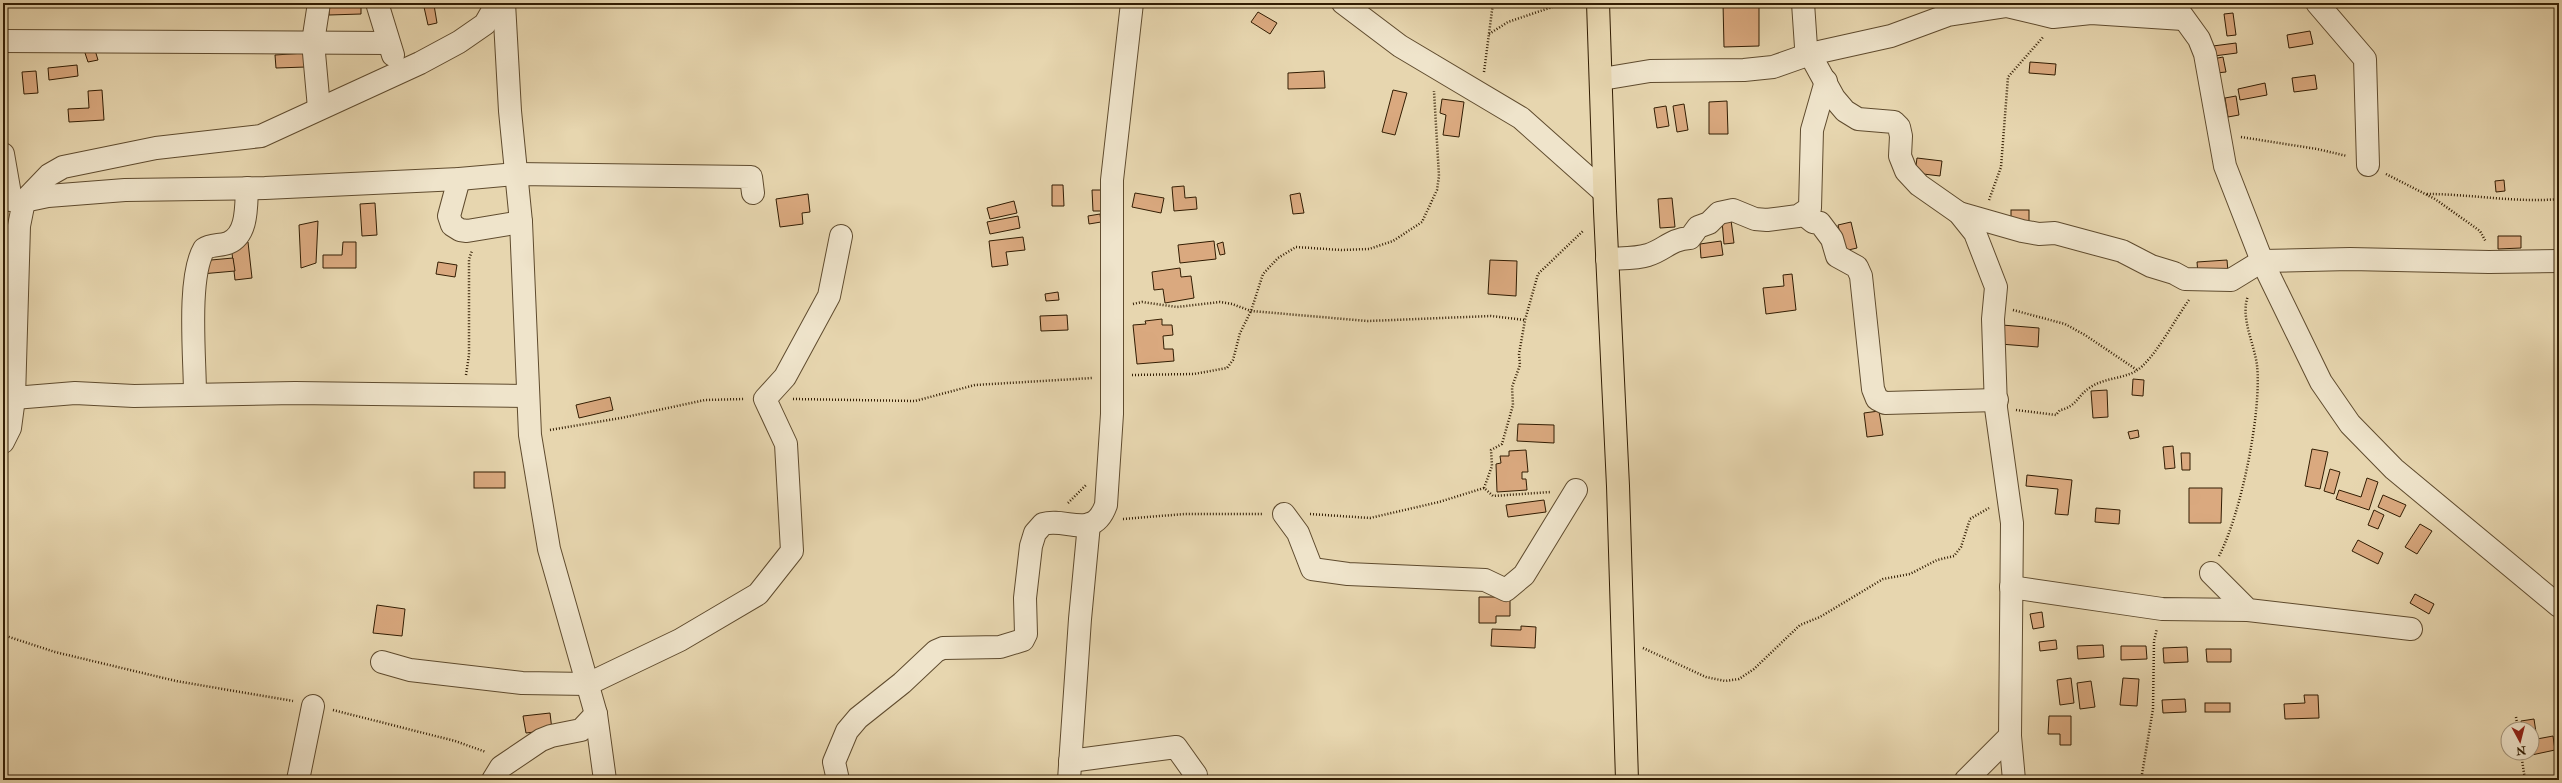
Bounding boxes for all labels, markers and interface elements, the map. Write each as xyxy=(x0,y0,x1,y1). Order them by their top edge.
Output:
north arrow xyxy=(2500,721,2540,761)
text: N xyxy=(2514,743,2528,758)

